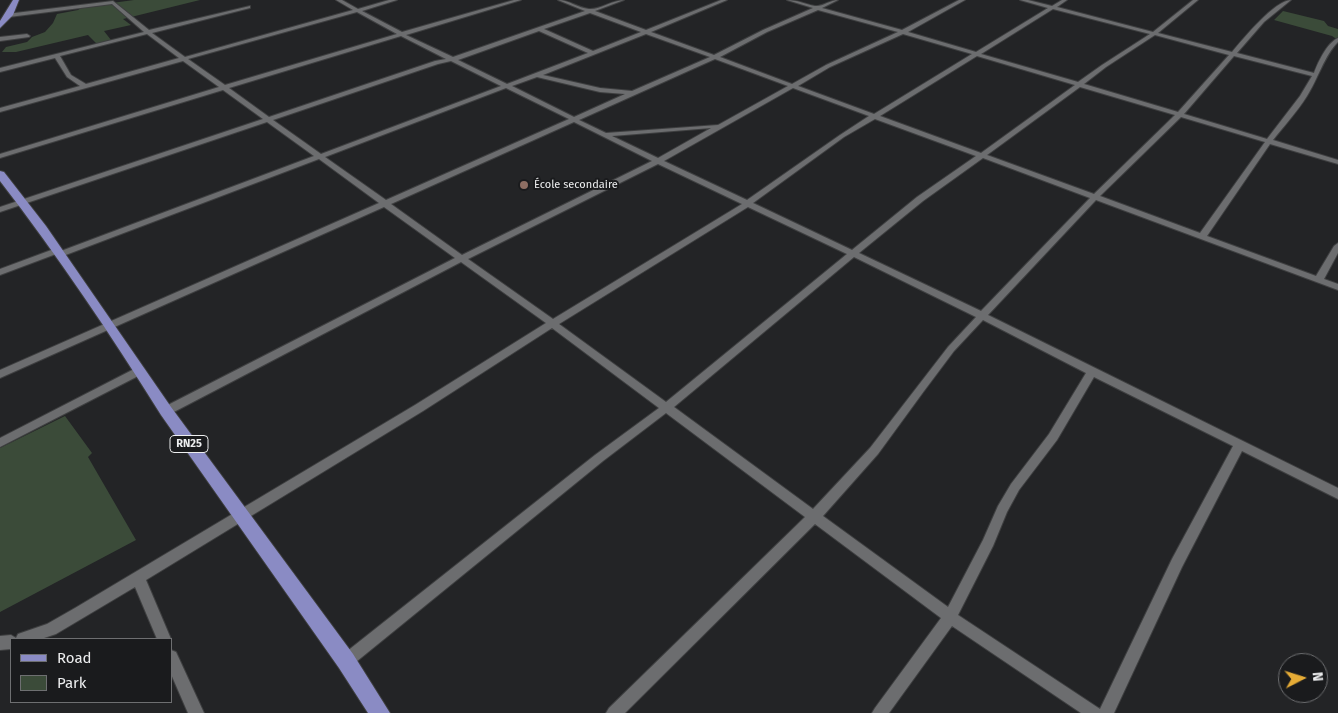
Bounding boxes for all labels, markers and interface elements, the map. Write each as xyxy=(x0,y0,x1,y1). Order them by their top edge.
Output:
place label: École secondaire xyxy=(534,178,618,192)
marker: École secondaire xyxy=(518,179,530,191)
road number: RN25 xyxy=(170,436,208,452)
legend xyxy=(10,638,172,703)
text: Road xyxy=(57,649,92,667)
north arrow xyxy=(1278,653,1328,703)
text: N xyxy=(1309,671,1326,682)
text: Park xyxy=(57,674,87,692)

